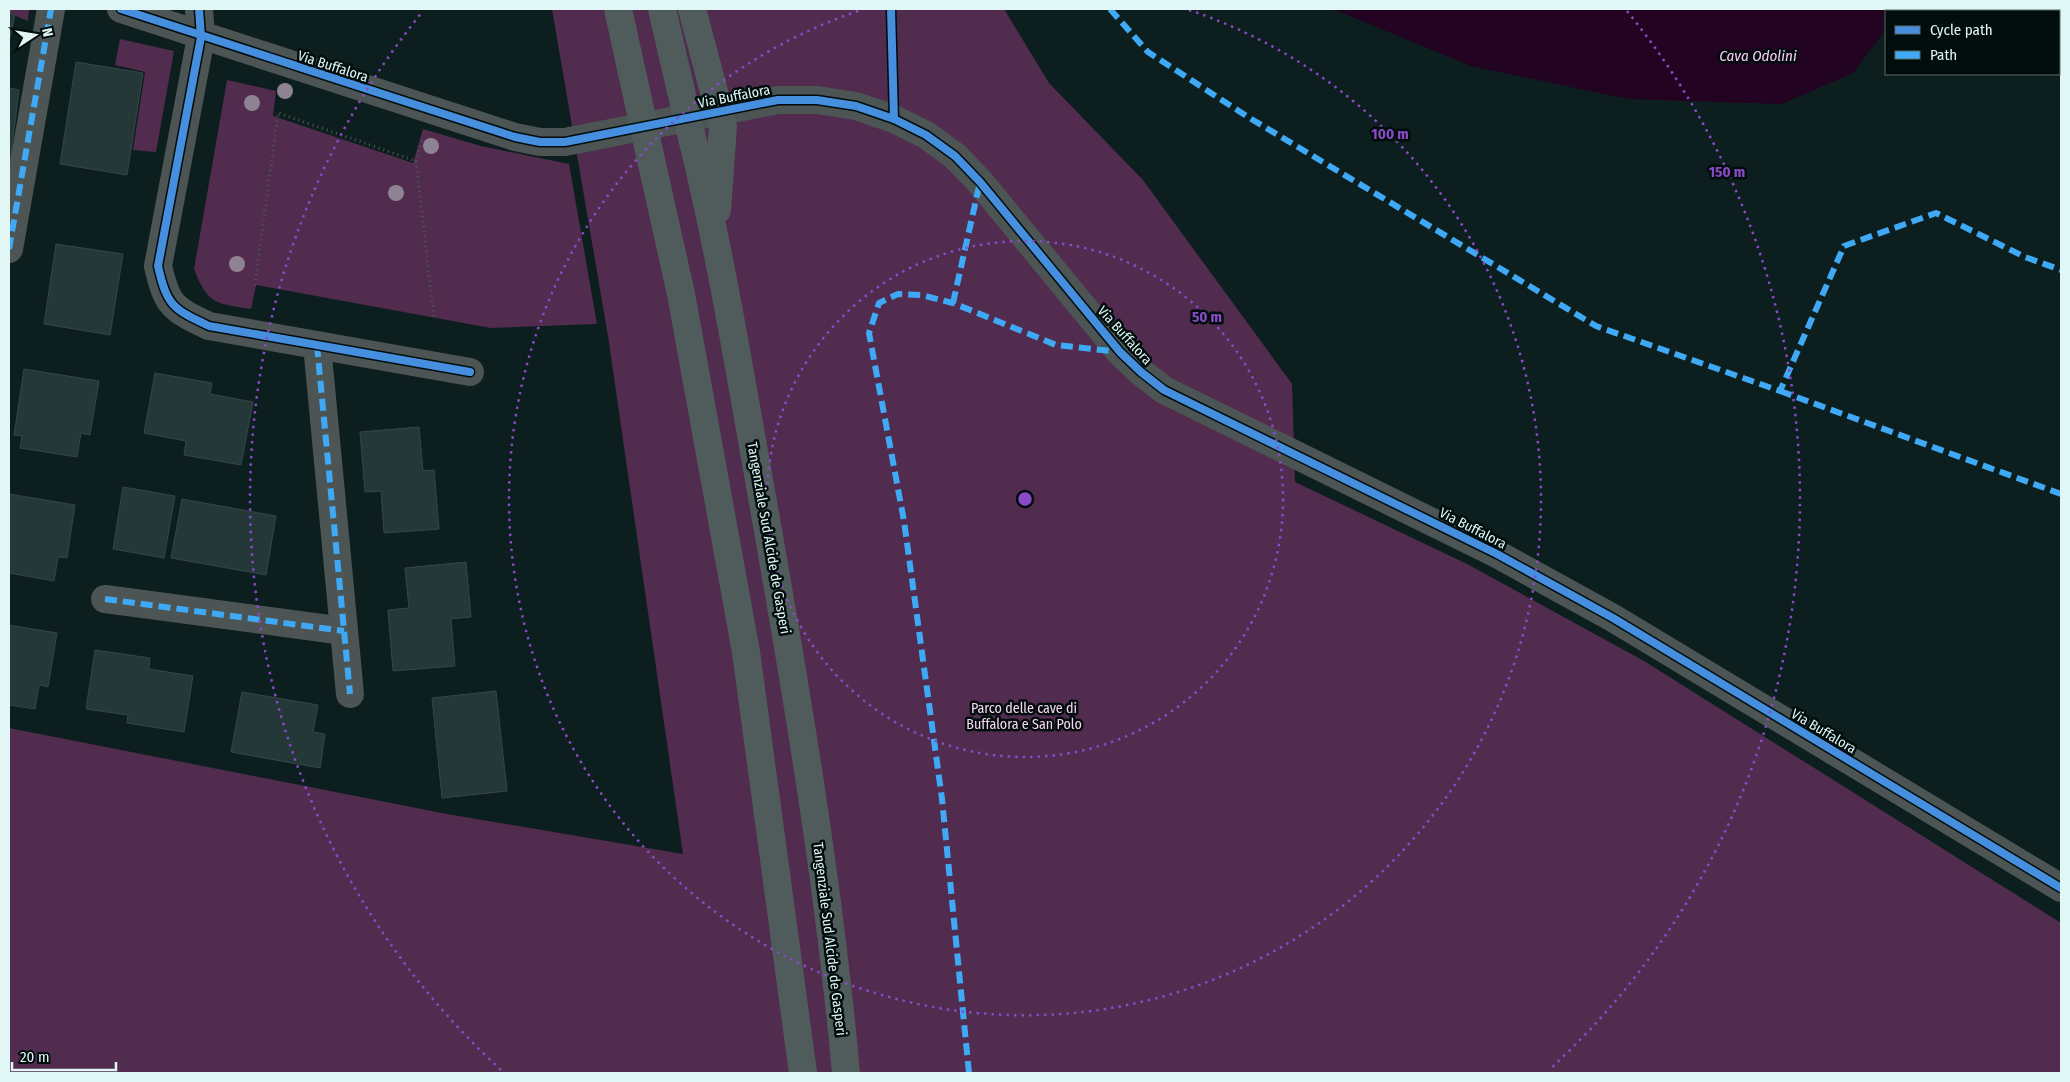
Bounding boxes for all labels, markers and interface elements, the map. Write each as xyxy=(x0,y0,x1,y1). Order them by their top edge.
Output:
north arrow xyxy=(10,10,60,60)
legend xyxy=(1885,10,2060,75)
text: Cycle path xyxy=(1930,21,1993,39)
text: N xyxy=(38,27,56,38)
text: Path xyxy=(1930,46,1957,64)
street label: Via Buffalora xyxy=(295,47,370,86)
water label: Cava Odolini xyxy=(1719,47,1797,65)
street label: Via Buffalora xyxy=(697,81,772,112)
text: 100 m xyxy=(1371,125,1409,143)
text: 150 m xyxy=(1709,163,1745,181)
street label: Via Buffalora xyxy=(1094,302,1155,368)
text: 50 m xyxy=(1192,308,1222,326)
street label: Tangenziale Sud Alcide de Gasperi xyxy=(743,441,794,635)
centre of rings xyxy=(1016,490,1034,508)
street label: Via Buffalora xyxy=(1436,504,1509,553)
park label: Parco delle cave di Buffalora e San Polo xyxy=(966,700,1082,733)
street label: Via Buffalora xyxy=(1788,705,1860,758)
street label: Tangenziale Sud Alcide de Gasperi xyxy=(809,841,850,1037)
scale bar xyxy=(12,1040,116,1072)
text: 20 m xyxy=(20,1048,50,1066)

